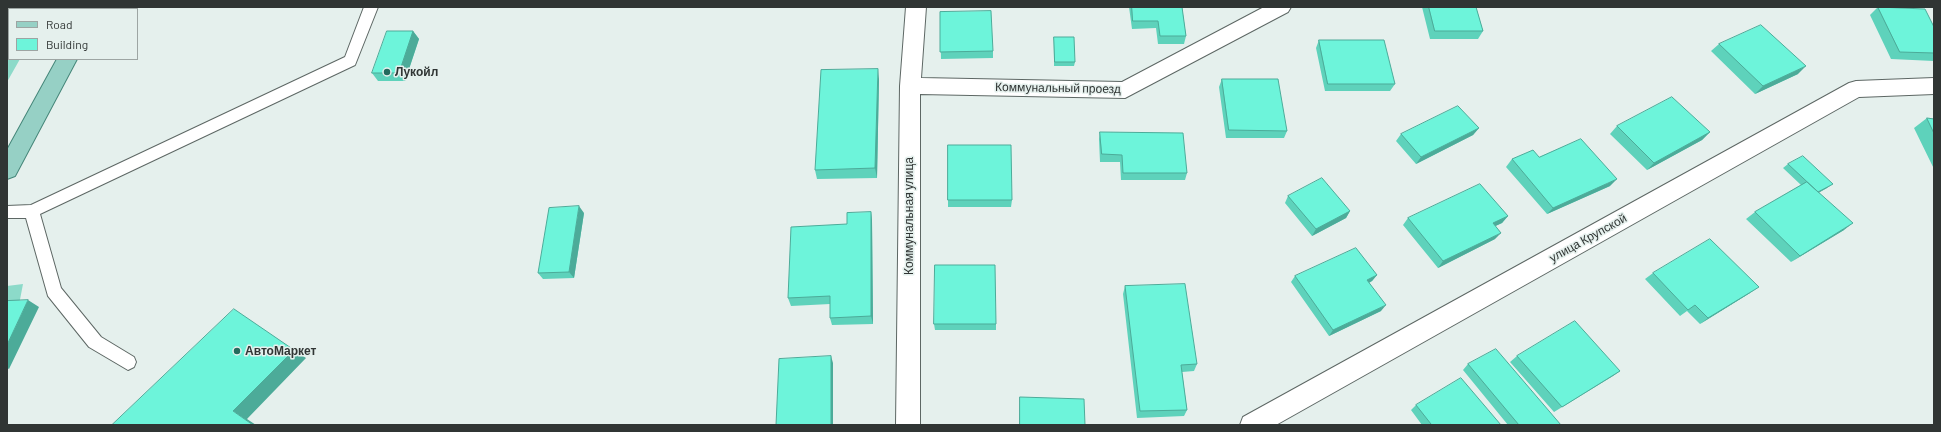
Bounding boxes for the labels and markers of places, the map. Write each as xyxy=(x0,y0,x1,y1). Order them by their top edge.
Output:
place label: Лукойл xyxy=(395,65,438,79)
marker: Лукойл xyxy=(382,67,392,77)
place label: АвтоМаркет xyxy=(245,344,316,358)
marker: АвтоМаркет xyxy=(232,346,242,356)

